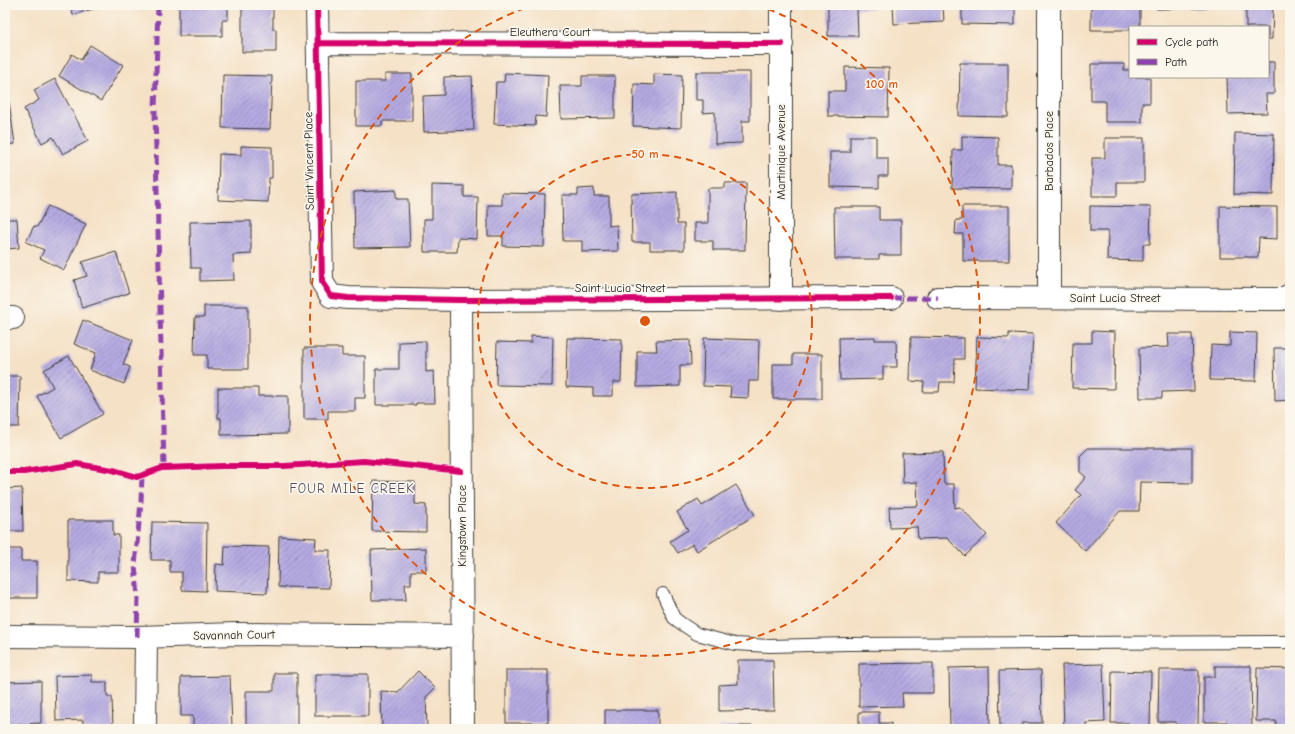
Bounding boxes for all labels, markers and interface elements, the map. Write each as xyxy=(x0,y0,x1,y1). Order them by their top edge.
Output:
street label: Eleuthera Court xyxy=(510,25,591,39)
legend xyxy=(1129,26,1269,78)
text: Cycle path xyxy=(1165,35,1218,49)
text: Path xyxy=(1165,55,1187,69)
text: 100 m xyxy=(866,77,898,91)
street label: Martinique Avenue xyxy=(774,104,788,200)
street label: Barbados Place xyxy=(1042,111,1056,191)
street label: Saint Vincent Place xyxy=(301,112,317,210)
text: 50 m xyxy=(631,147,659,161)
street label: Saint Lucia Street xyxy=(575,281,666,295)
street label: Saint Lucia Street xyxy=(1070,291,1161,305)
centre of rings xyxy=(638,314,652,328)
district label: FOUR MILE CREEK xyxy=(290,481,414,496)
street label: Kingstown Place xyxy=(455,485,469,567)
street label: Savannah Court xyxy=(193,627,276,643)

